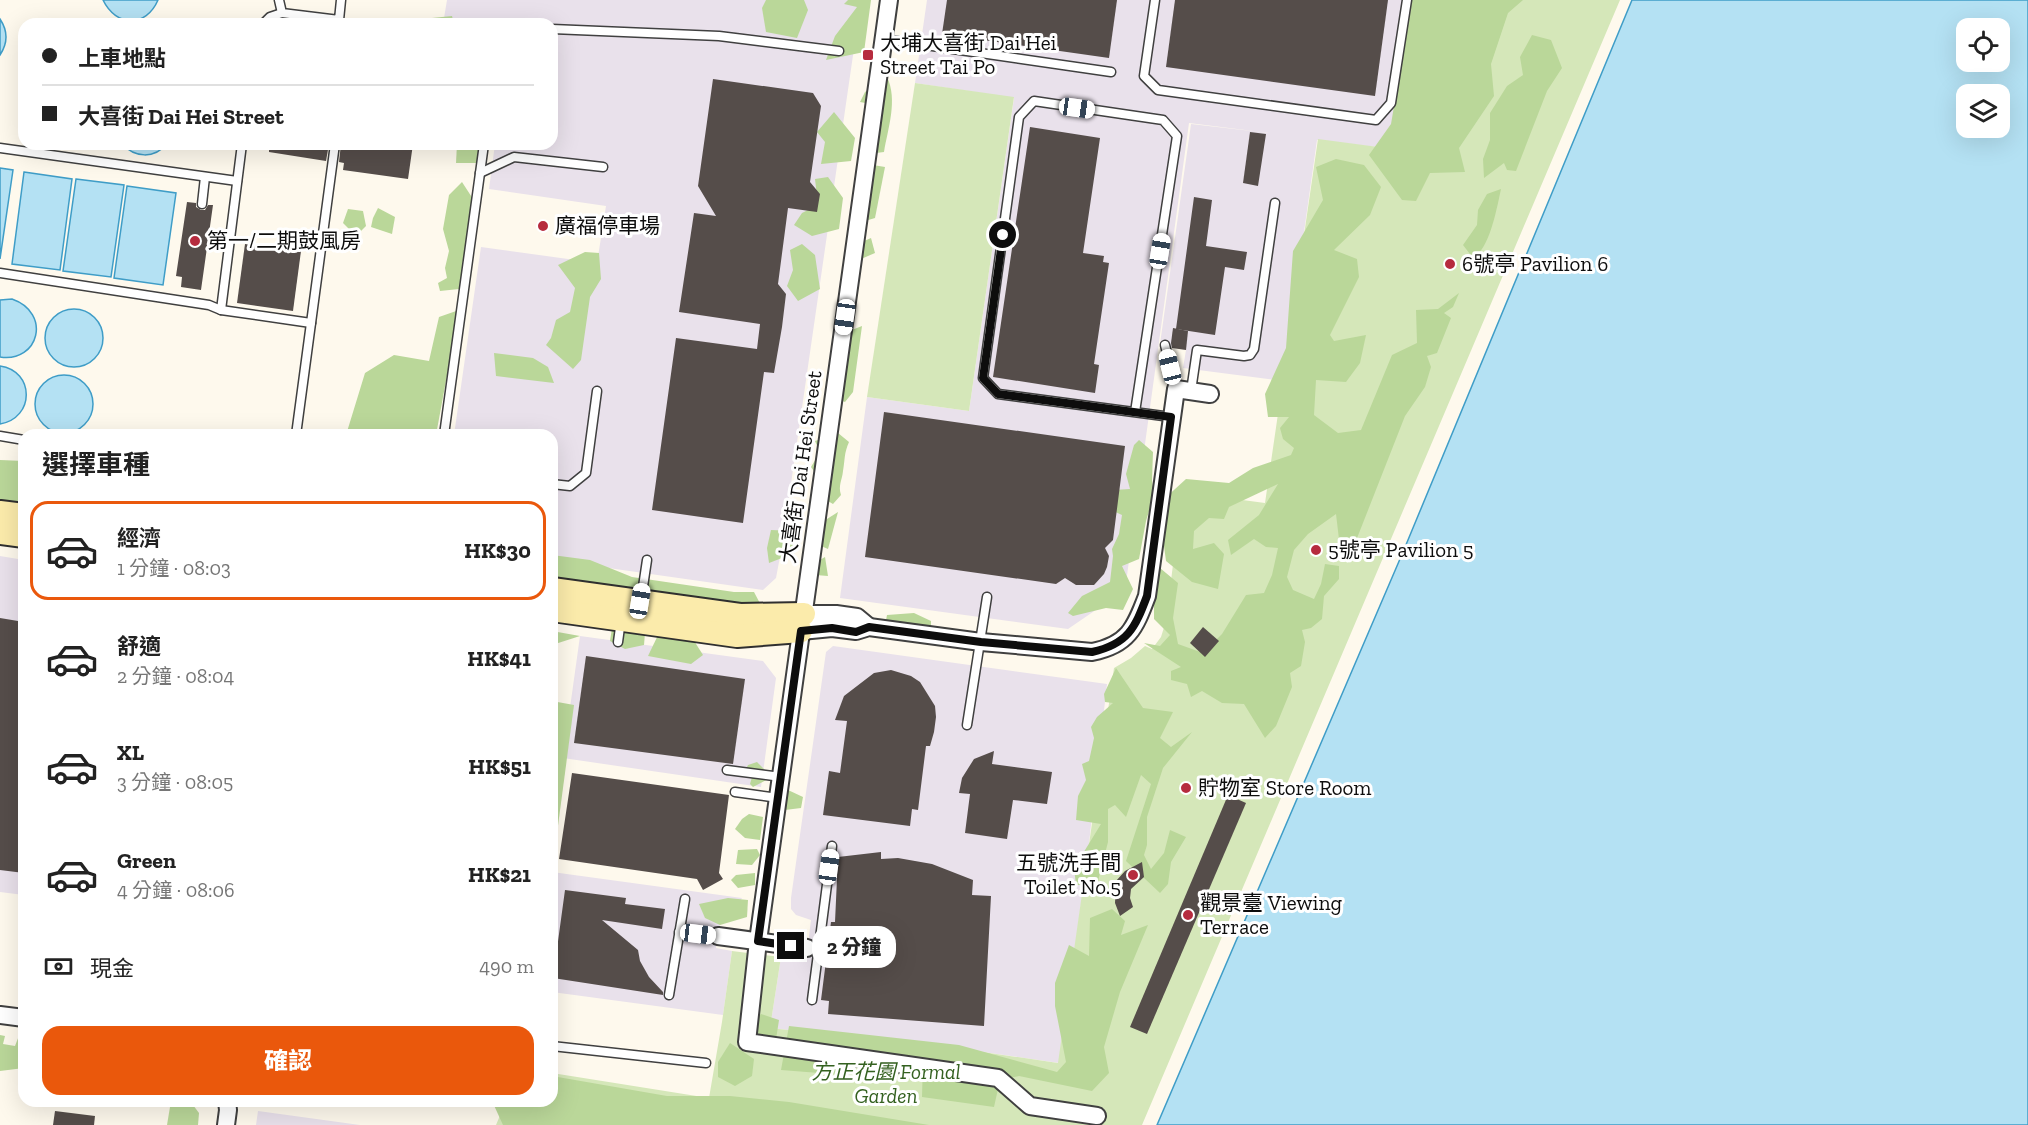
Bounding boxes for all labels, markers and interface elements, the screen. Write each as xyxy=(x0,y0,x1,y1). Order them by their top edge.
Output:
map controls xyxy=(1956,18,2010,138)
button: locate xyxy=(1956,18,2010,72)
place label: 大埔大喜街 Dai Hei Street Tai Po xyxy=(880,30,1056,79)
text: 上車地點 xyxy=(78,45,166,72)
marker: 大埔大喜街 Dai Hei Street Tai Po xyxy=(861,48,875,62)
button: layers xyxy=(1956,84,2010,138)
car xyxy=(1058,97,1096,119)
text: 大喜街 Dai Hei Street xyxy=(78,103,284,130)
place label: 廣福停車場 xyxy=(555,213,660,238)
marker: 廣福停車場 xyxy=(536,219,550,233)
route start xyxy=(989,221,1016,248)
place label: 第一/二期鼓風房 xyxy=(207,228,361,253)
car xyxy=(1148,232,1172,270)
marker: 第一/二期鼓風房 xyxy=(188,234,202,248)
place label: 6號亭 Pavilion 6 xyxy=(1462,251,1608,276)
marker: 6號亭 Pavilion 6 xyxy=(1443,257,1457,271)
car xyxy=(834,298,856,336)
car xyxy=(1157,347,1183,387)
street label: 大喜街 Dai Hei Street xyxy=(775,369,826,565)
text: 選擇車種 xyxy=(42,449,150,481)
icon: car xyxy=(45,524,99,578)
text: 經濟 xyxy=(117,525,161,552)
text: HK$30 xyxy=(464,537,531,564)
place label: 5號亭 Pavilion 5 xyxy=(1328,537,1474,562)
marker: 5號亭 Pavilion 5 xyxy=(1309,543,1323,557)
text: 1 分鐘 · 08:03 xyxy=(117,556,231,580)
car xyxy=(628,582,652,620)
icon: car xyxy=(45,632,99,686)
text: 舒適 xyxy=(117,633,161,660)
text: HK$41 xyxy=(467,645,531,672)
text: 2 分鐘 · 08:04 xyxy=(117,664,234,688)
text: XL xyxy=(117,739,144,766)
icon: car xyxy=(45,740,99,794)
text: HK$51 xyxy=(468,753,531,780)
text: 3 分鐘 · 08:05 xyxy=(117,770,233,794)
place label: 貯物室 Store Room xyxy=(1198,775,1371,800)
marker: 貯物室 Store Room xyxy=(1179,781,1193,795)
text: Green xyxy=(117,847,176,874)
icon: car xyxy=(45,848,99,902)
car xyxy=(818,848,840,886)
place label: 五號洗手間 Toilet No.5 xyxy=(1016,850,1121,899)
text: HK$21 xyxy=(468,861,531,888)
marker: 五號洗手間 Toilet No.5 xyxy=(1126,868,1140,882)
text: 4 分鐘 · 08:06 xyxy=(117,878,235,902)
place label: 觀景臺 Viewing Terrace xyxy=(1200,890,1343,939)
marker: 觀景臺 Viewing Terrace xyxy=(1181,908,1195,922)
car xyxy=(679,923,717,945)
callout: 2 分鐘 xyxy=(812,925,896,967)
route end xyxy=(777,932,804,959)
text: 2 分鐘 xyxy=(827,935,881,959)
icon: cash xyxy=(42,950,75,983)
text: 490 m xyxy=(479,954,534,978)
text: 現金 xyxy=(90,955,134,982)
button: 確認 xyxy=(42,1026,534,1095)
park label: 方正花園 Formal Garden xyxy=(811,1059,961,1108)

